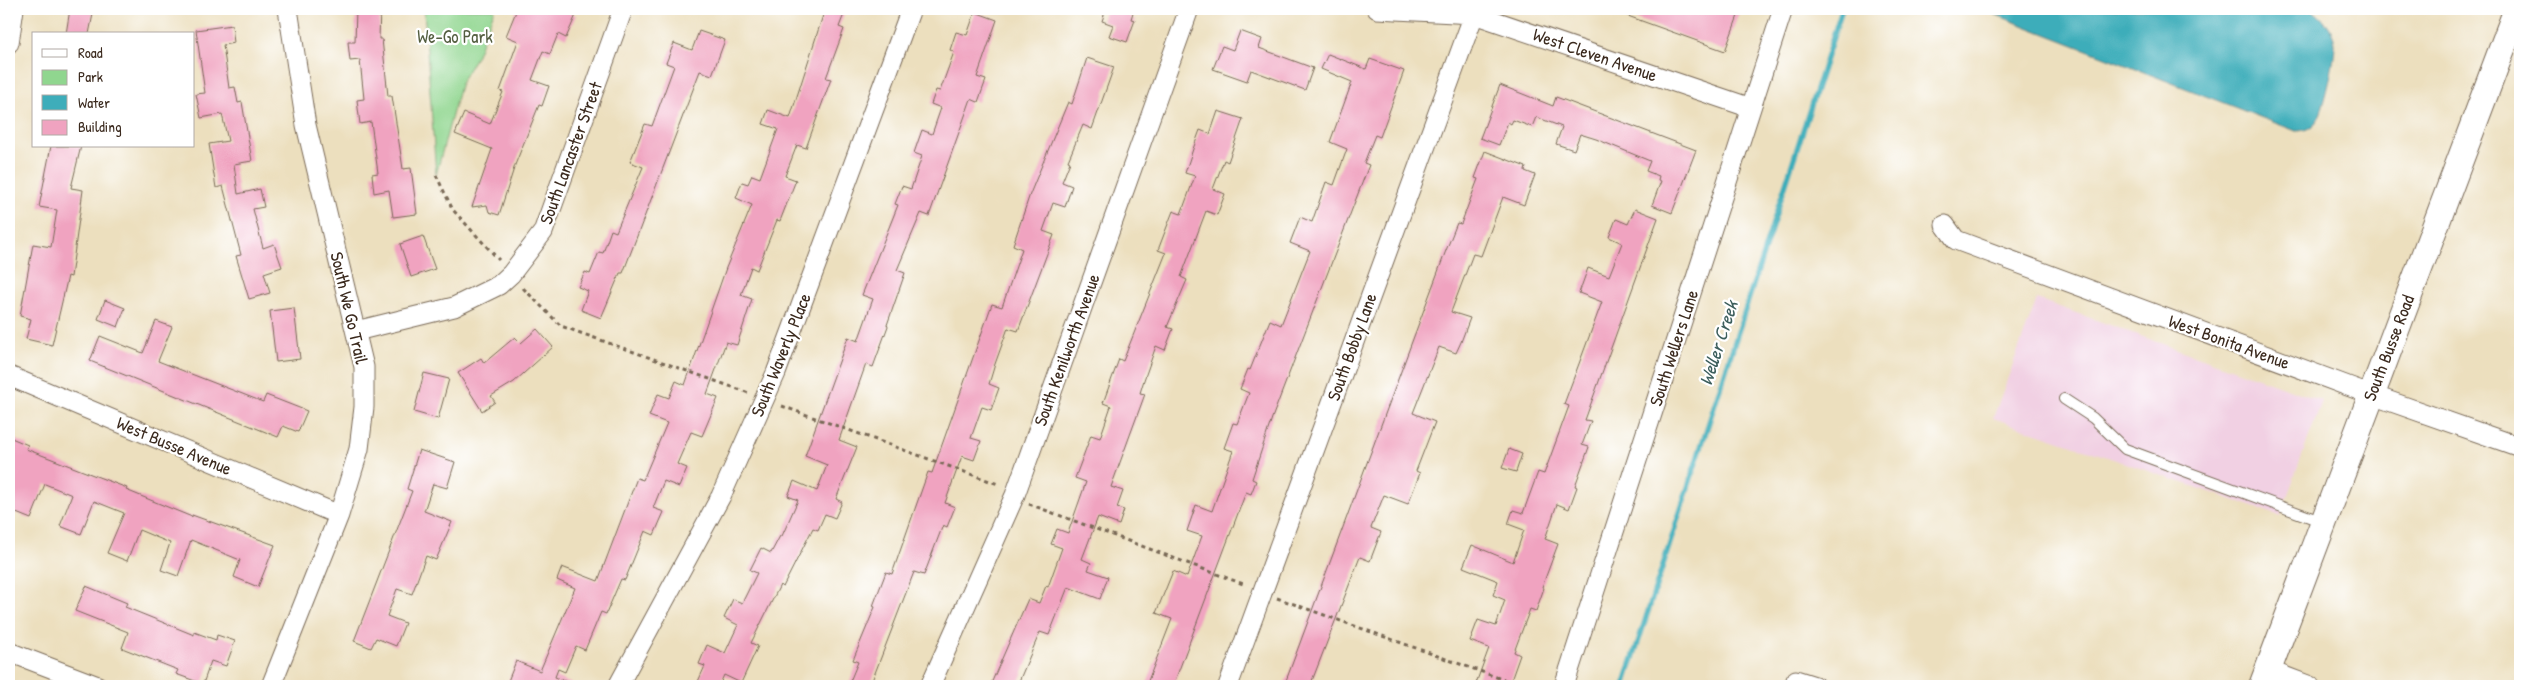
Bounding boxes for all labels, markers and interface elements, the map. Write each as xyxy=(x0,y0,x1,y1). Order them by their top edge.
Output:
street label: West Cleven Avenue xyxy=(1530,22,1661,87)
park label: We-Go Park xyxy=(417,24,493,49)
legend xyxy=(32,32,195,148)
text: Road xyxy=(78,42,103,63)
text: Park xyxy=(78,66,103,87)
street label: South Lancaster Street xyxy=(533,77,608,227)
text: Water xyxy=(78,92,110,113)
text: Building xyxy=(78,116,122,137)
street label: South We Go Trail xyxy=(324,249,375,367)
street label: South Kenilworth Avenue xyxy=(1027,270,1106,429)
street label: South Wellers Lane xyxy=(1643,287,1704,409)
street label: South Waverly Place xyxy=(744,289,817,420)
street label: South Bobby Lane xyxy=(1321,290,1383,404)
street label: South Busse Road xyxy=(2357,291,2420,404)
water label: Weller Creek xyxy=(1692,295,1745,389)
street label: West Bonita Avenue xyxy=(2165,308,2293,375)
street label: West Busse Avenue xyxy=(113,410,236,481)

